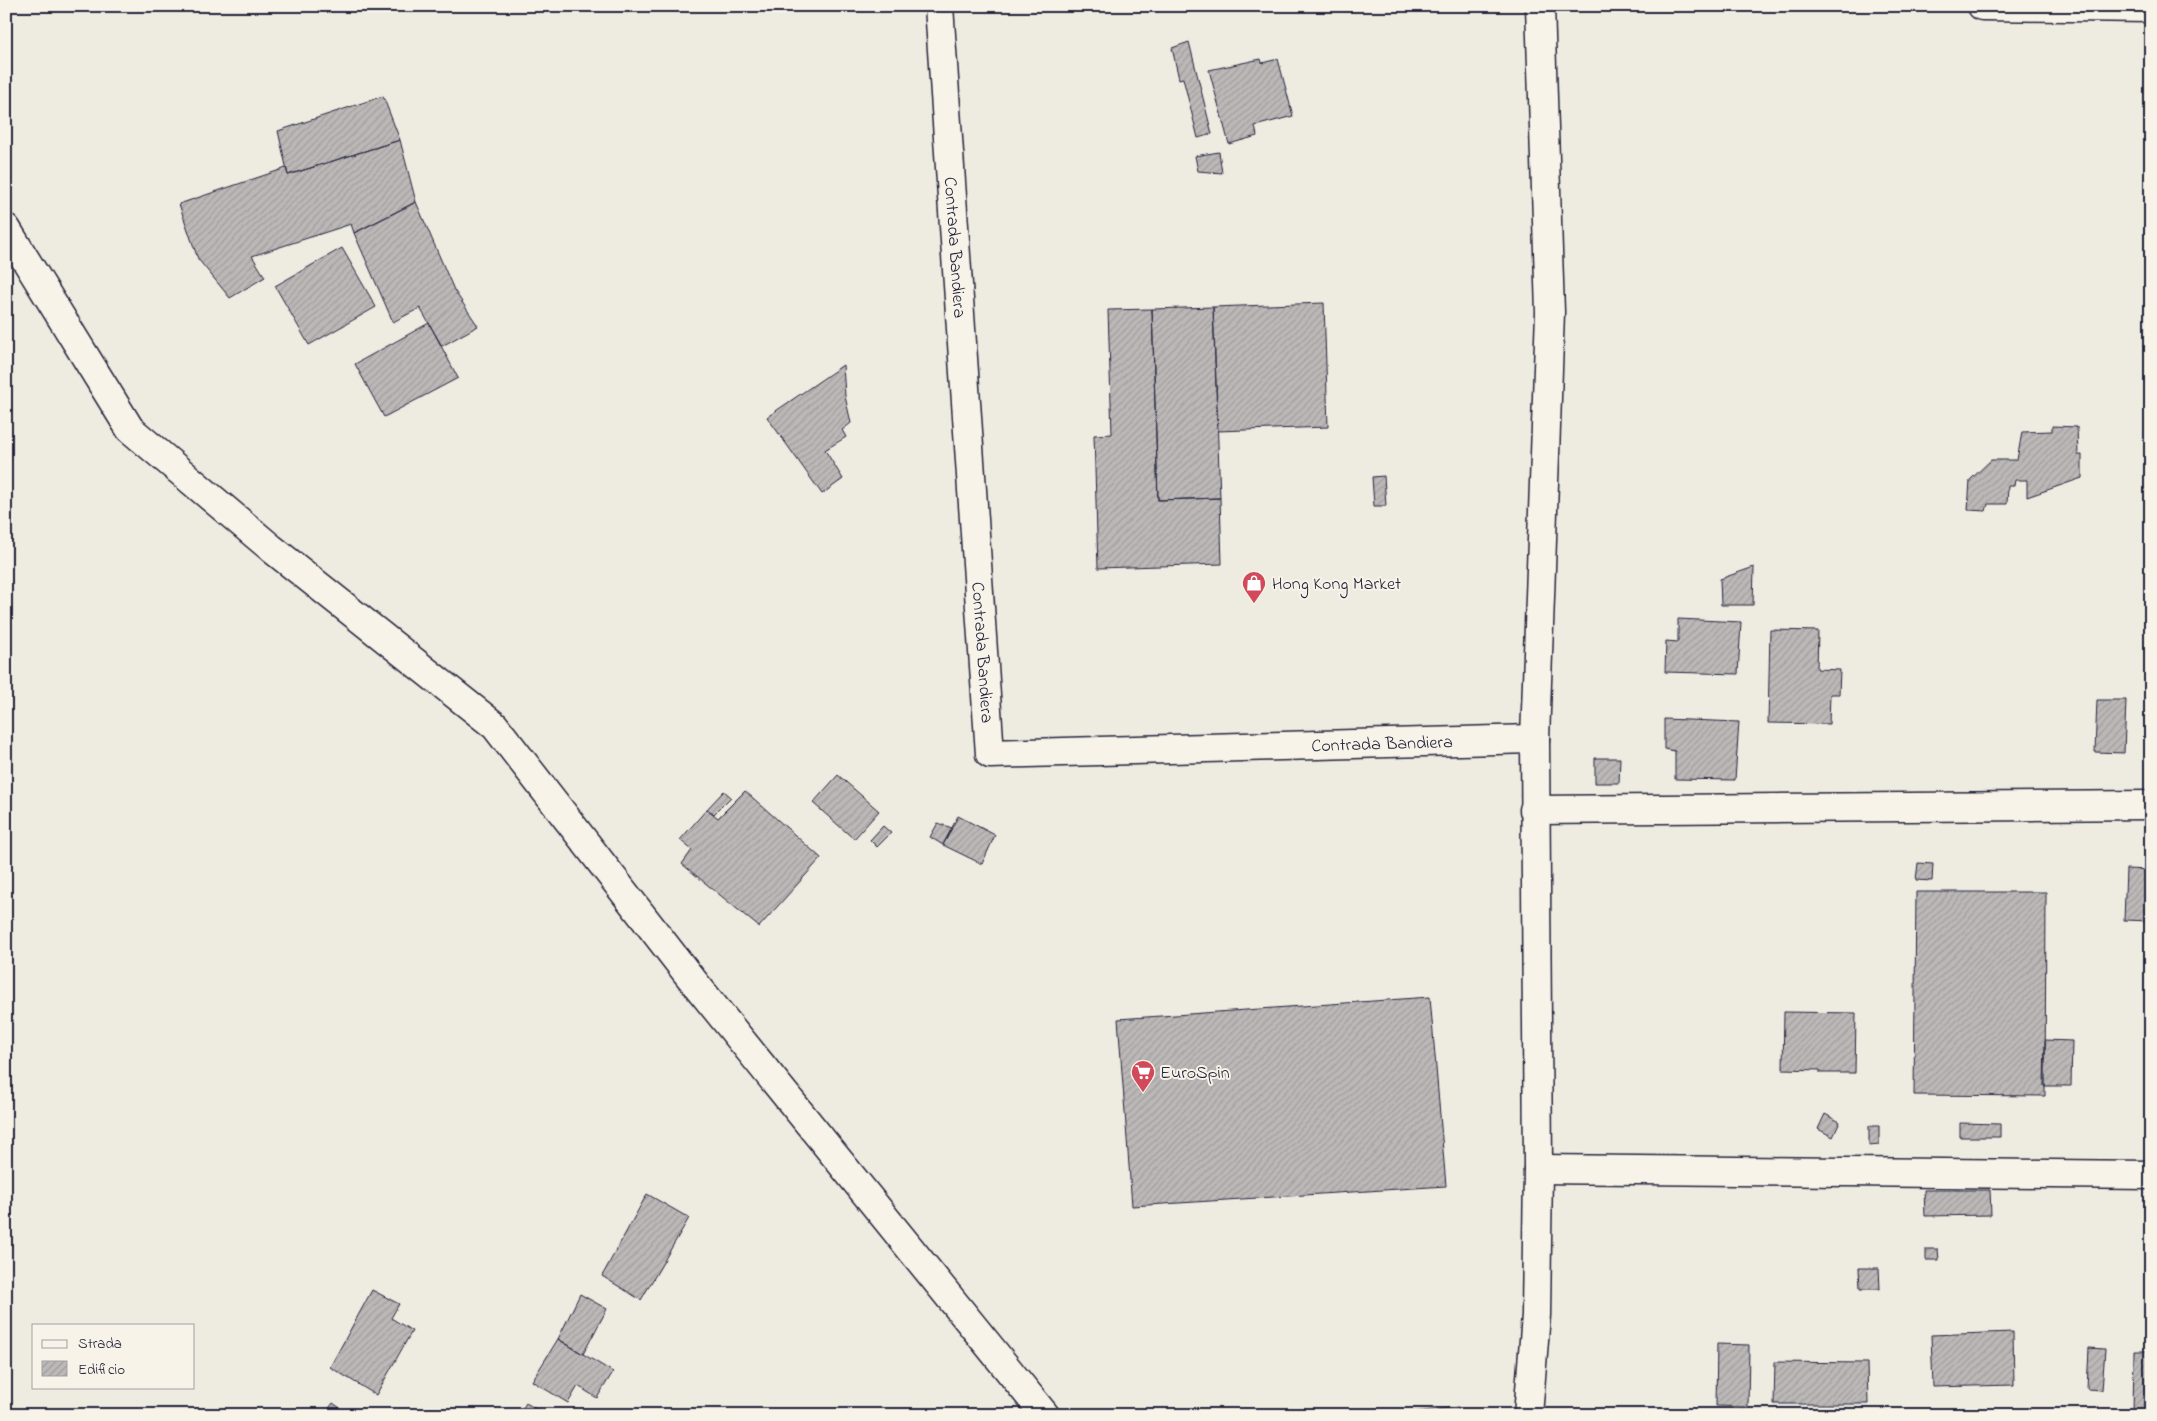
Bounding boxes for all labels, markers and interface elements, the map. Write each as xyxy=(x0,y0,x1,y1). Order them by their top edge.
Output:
street label: Contrada Bandiera xyxy=(936,176,971,319)
shop icon: Hong Kong Market xyxy=(1241,570,1267,604)
place label: Hong Kong Market xyxy=(1272,572,1401,599)
street label: Contrada Bandiera xyxy=(963,581,999,724)
street label: Contrada Bandiera xyxy=(1311,730,1453,760)
supermarket icon: EuroSpin xyxy=(1130,1059,1156,1093)
place label: EuroSpin xyxy=(1160,1061,1230,1087)
legend xyxy=(32,1324,195,1388)
text: Strada xyxy=(78,1333,122,1355)
text: Edificio xyxy=(78,1359,125,1381)

